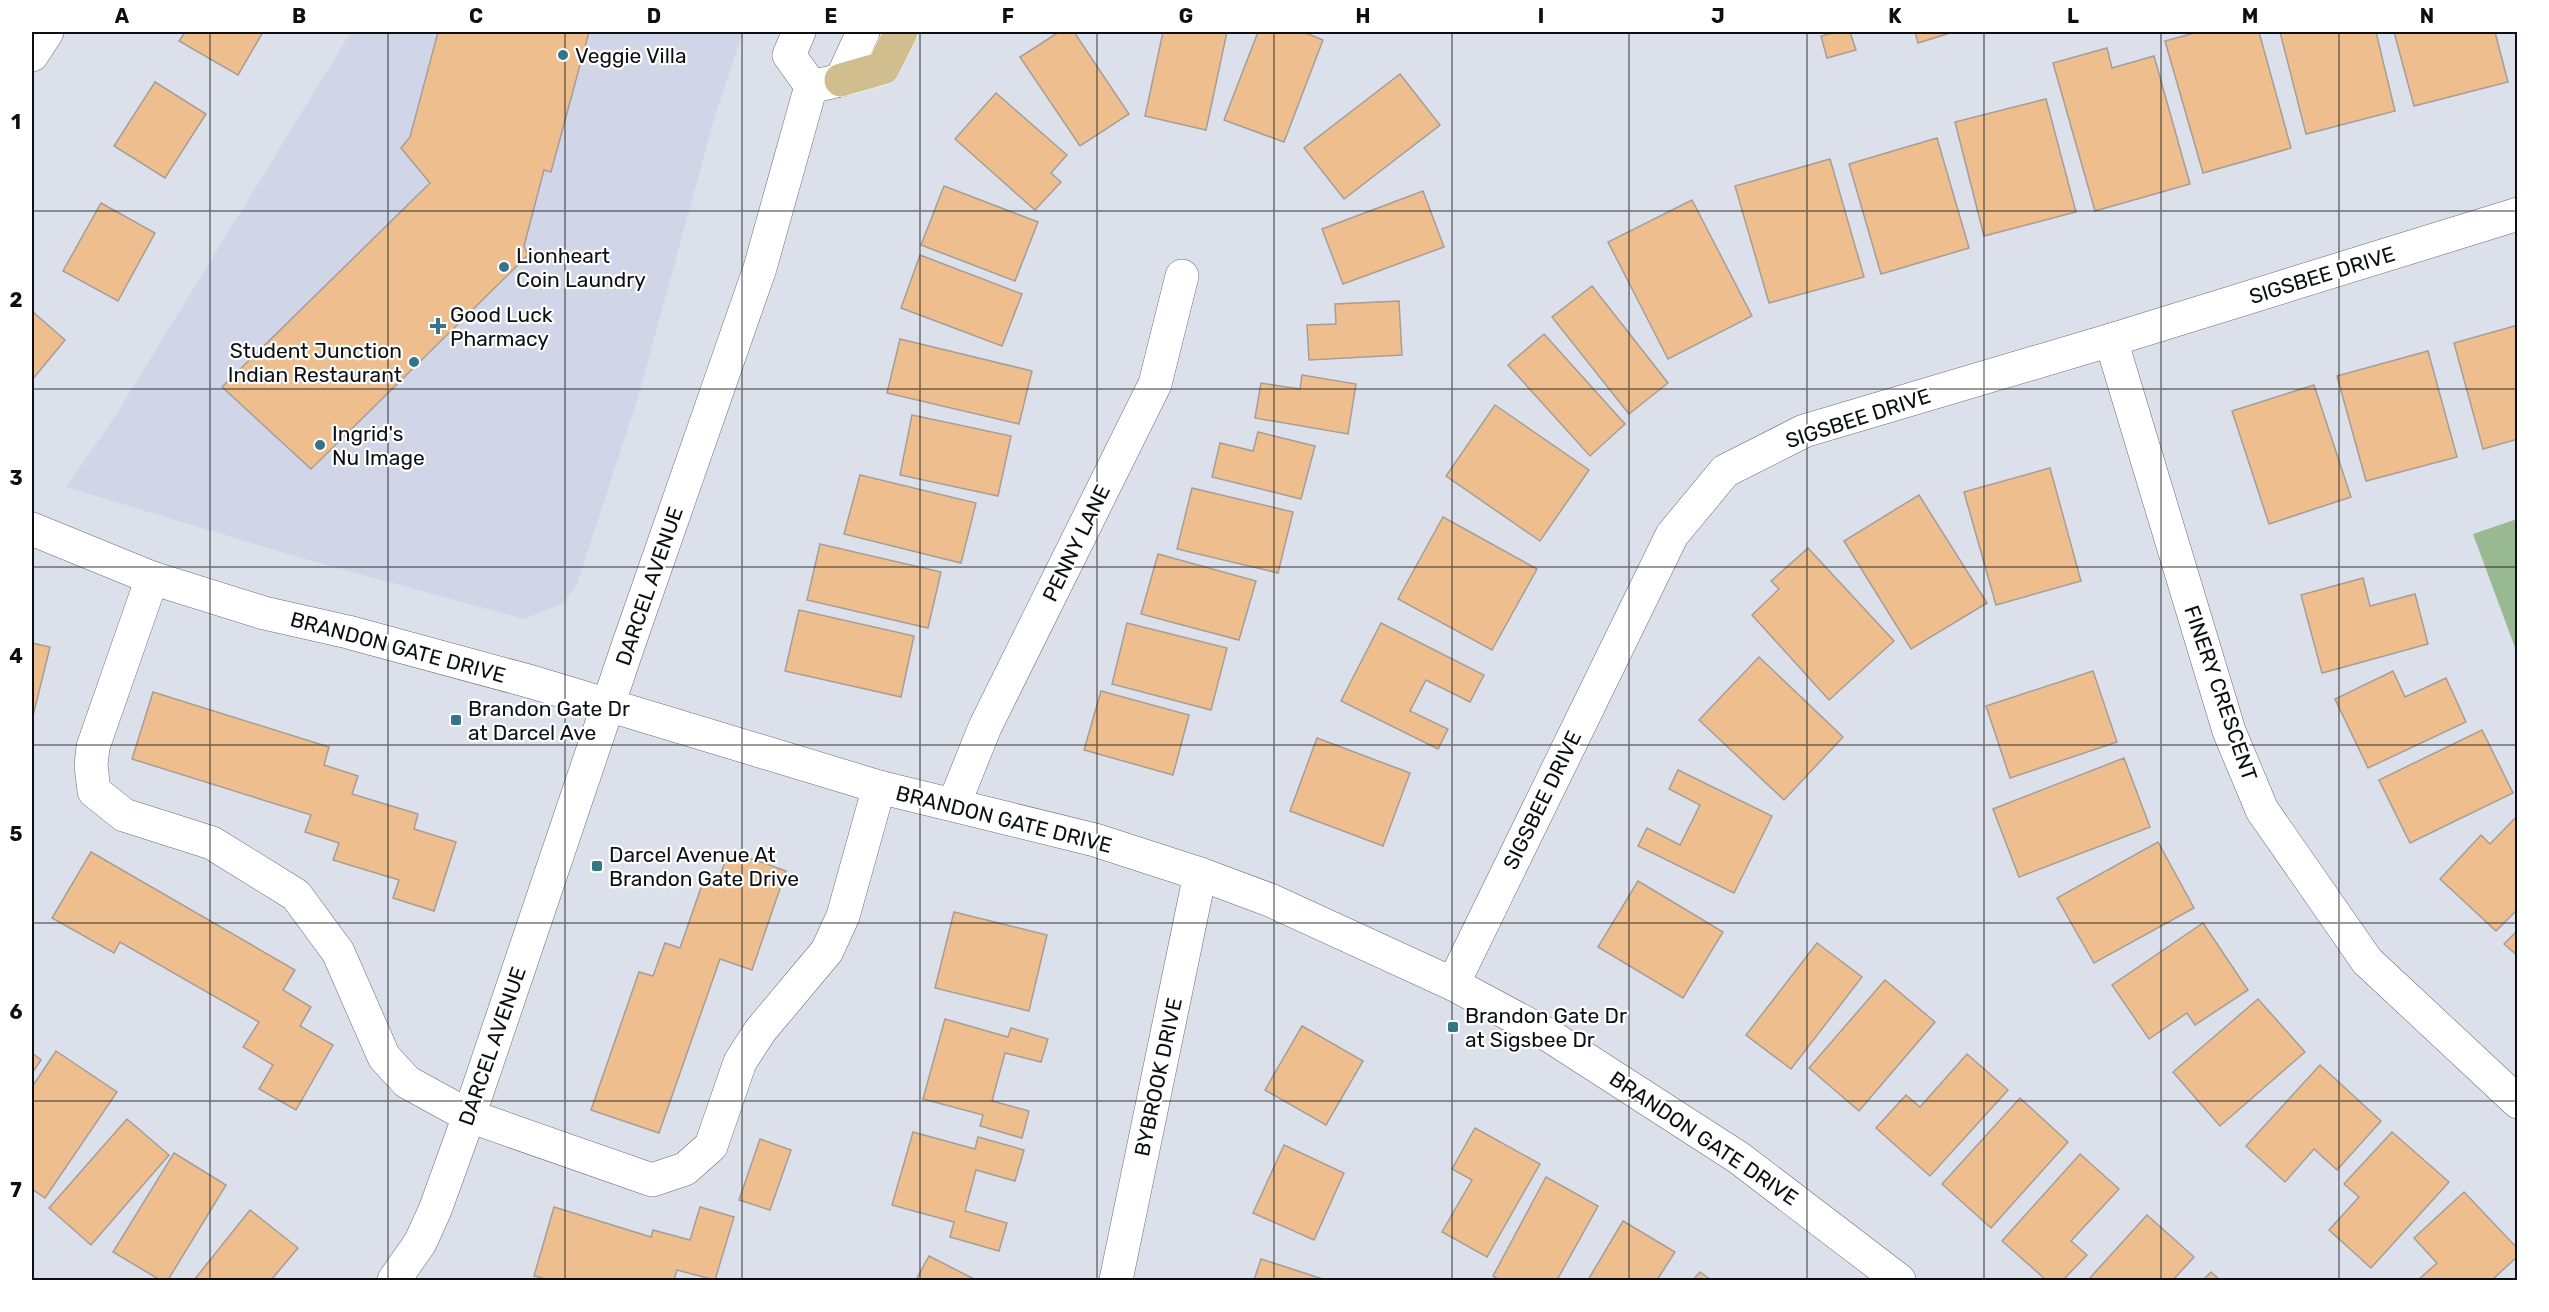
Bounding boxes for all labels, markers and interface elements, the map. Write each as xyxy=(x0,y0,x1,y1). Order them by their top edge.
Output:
text: A xyxy=(115,4,130,28)
text: B xyxy=(292,4,306,28)
text: C xyxy=(469,4,483,28)
text: D xyxy=(647,4,661,28)
text: E xyxy=(825,4,837,28)
text: F xyxy=(1002,4,1014,28)
text: G xyxy=(1179,4,1193,28)
text: H xyxy=(1356,4,1370,28)
text: I xyxy=(1538,4,1544,28)
text: J xyxy=(1711,4,1725,28)
text: K xyxy=(1888,4,1902,28)
text: L xyxy=(2067,4,2079,28)
text: M xyxy=(2242,4,2258,28)
text: N xyxy=(2420,4,2434,28)
place label: Veggie Villa xyxy=(575,43,686,68)
marker: Veggie Villa xyxy=(556,48,570,62)
text: 1 xyxy=(11,110,21,134)
street label: SIGSBEE DRIVE xyxy=(2246,241,2398,309)
place label: Lionheart Coin Laundry xyxy=(516,243,646,292)
marker: Lionheart Coin Laundry xyxy=(497,260,511,274)
text: 2 xyxy=(10,288,23,312)
place label: Good Luck Pharmacy xyxy=(450,302,553,351)
marker: Good Luck Pharmacy xyxy=(431,319,445,333)
place label: Student Junction Indian Restaurant xyxy=(228,338,402,387)
marker: Student Junction Indian Restaurant xyxy=(407,355,421,369)
street label: SIGSBEE DRIVE xyxy=(1782,383,1934,453)
place label: Ingrid's Nu Image xyxy=(332,421,425,470)
marker: Ingrid's Nu Image xyxy=(313,438,327,452)
text: 3 xyxy=(9,466,23,490)
street label: PENNY LANE xyxy=(1037,481,1115,605)
street label: DARCEL AVENUE xyxy=(610,503,688,669)
street label: FINERY CRESCENT xyxy=(2179,602,2263,784)
street label: BRANDON GATE DRIVE xyxy=(288,606,508,688)
text: 4 xyxy=(9,644,23,668)
place label: Brandon Gate Dr at Darcel Ave xyxy=(468,696,630,745)
marker: Brandon Gate Dr at Darcel Ave xyxy=(449,713,463,727)
street label: SIGSBEE DRIVE xyxy=(1498,727,1586,873)
street label: BRANDON GATE DRIVE xyxy=(893,780,1115,858)
text: 5 xyxy=(10,822,23,846)
place label: Darcel Avenue At Brandon Gate Drive xyxy=(609,842,799,891)
marker: Darcel Avenue At Brandon Gate Drive xyxy=(590,859,604,873)
street label: DARCEL AVENUE xyxy=(453,963,531,1129)
street label: BYBROOK DRIVE xyxy=(1129,995,1187,1159)
text: 6 xyxy=(9,1000,23,1024)
place label: Brandon Gate Dr at Sigsbee Dr xyxy=(1465,1003,1627,1052)
marker: Brandon Gate Dr at Sigsbee Dr xyxy=(1446,1020,1460,1034)
street label: BRANDON GATE DRIVE xyxy=(1605,1066,1803,1210)
text: 7 xyxy=(10,1178,22,1202)

